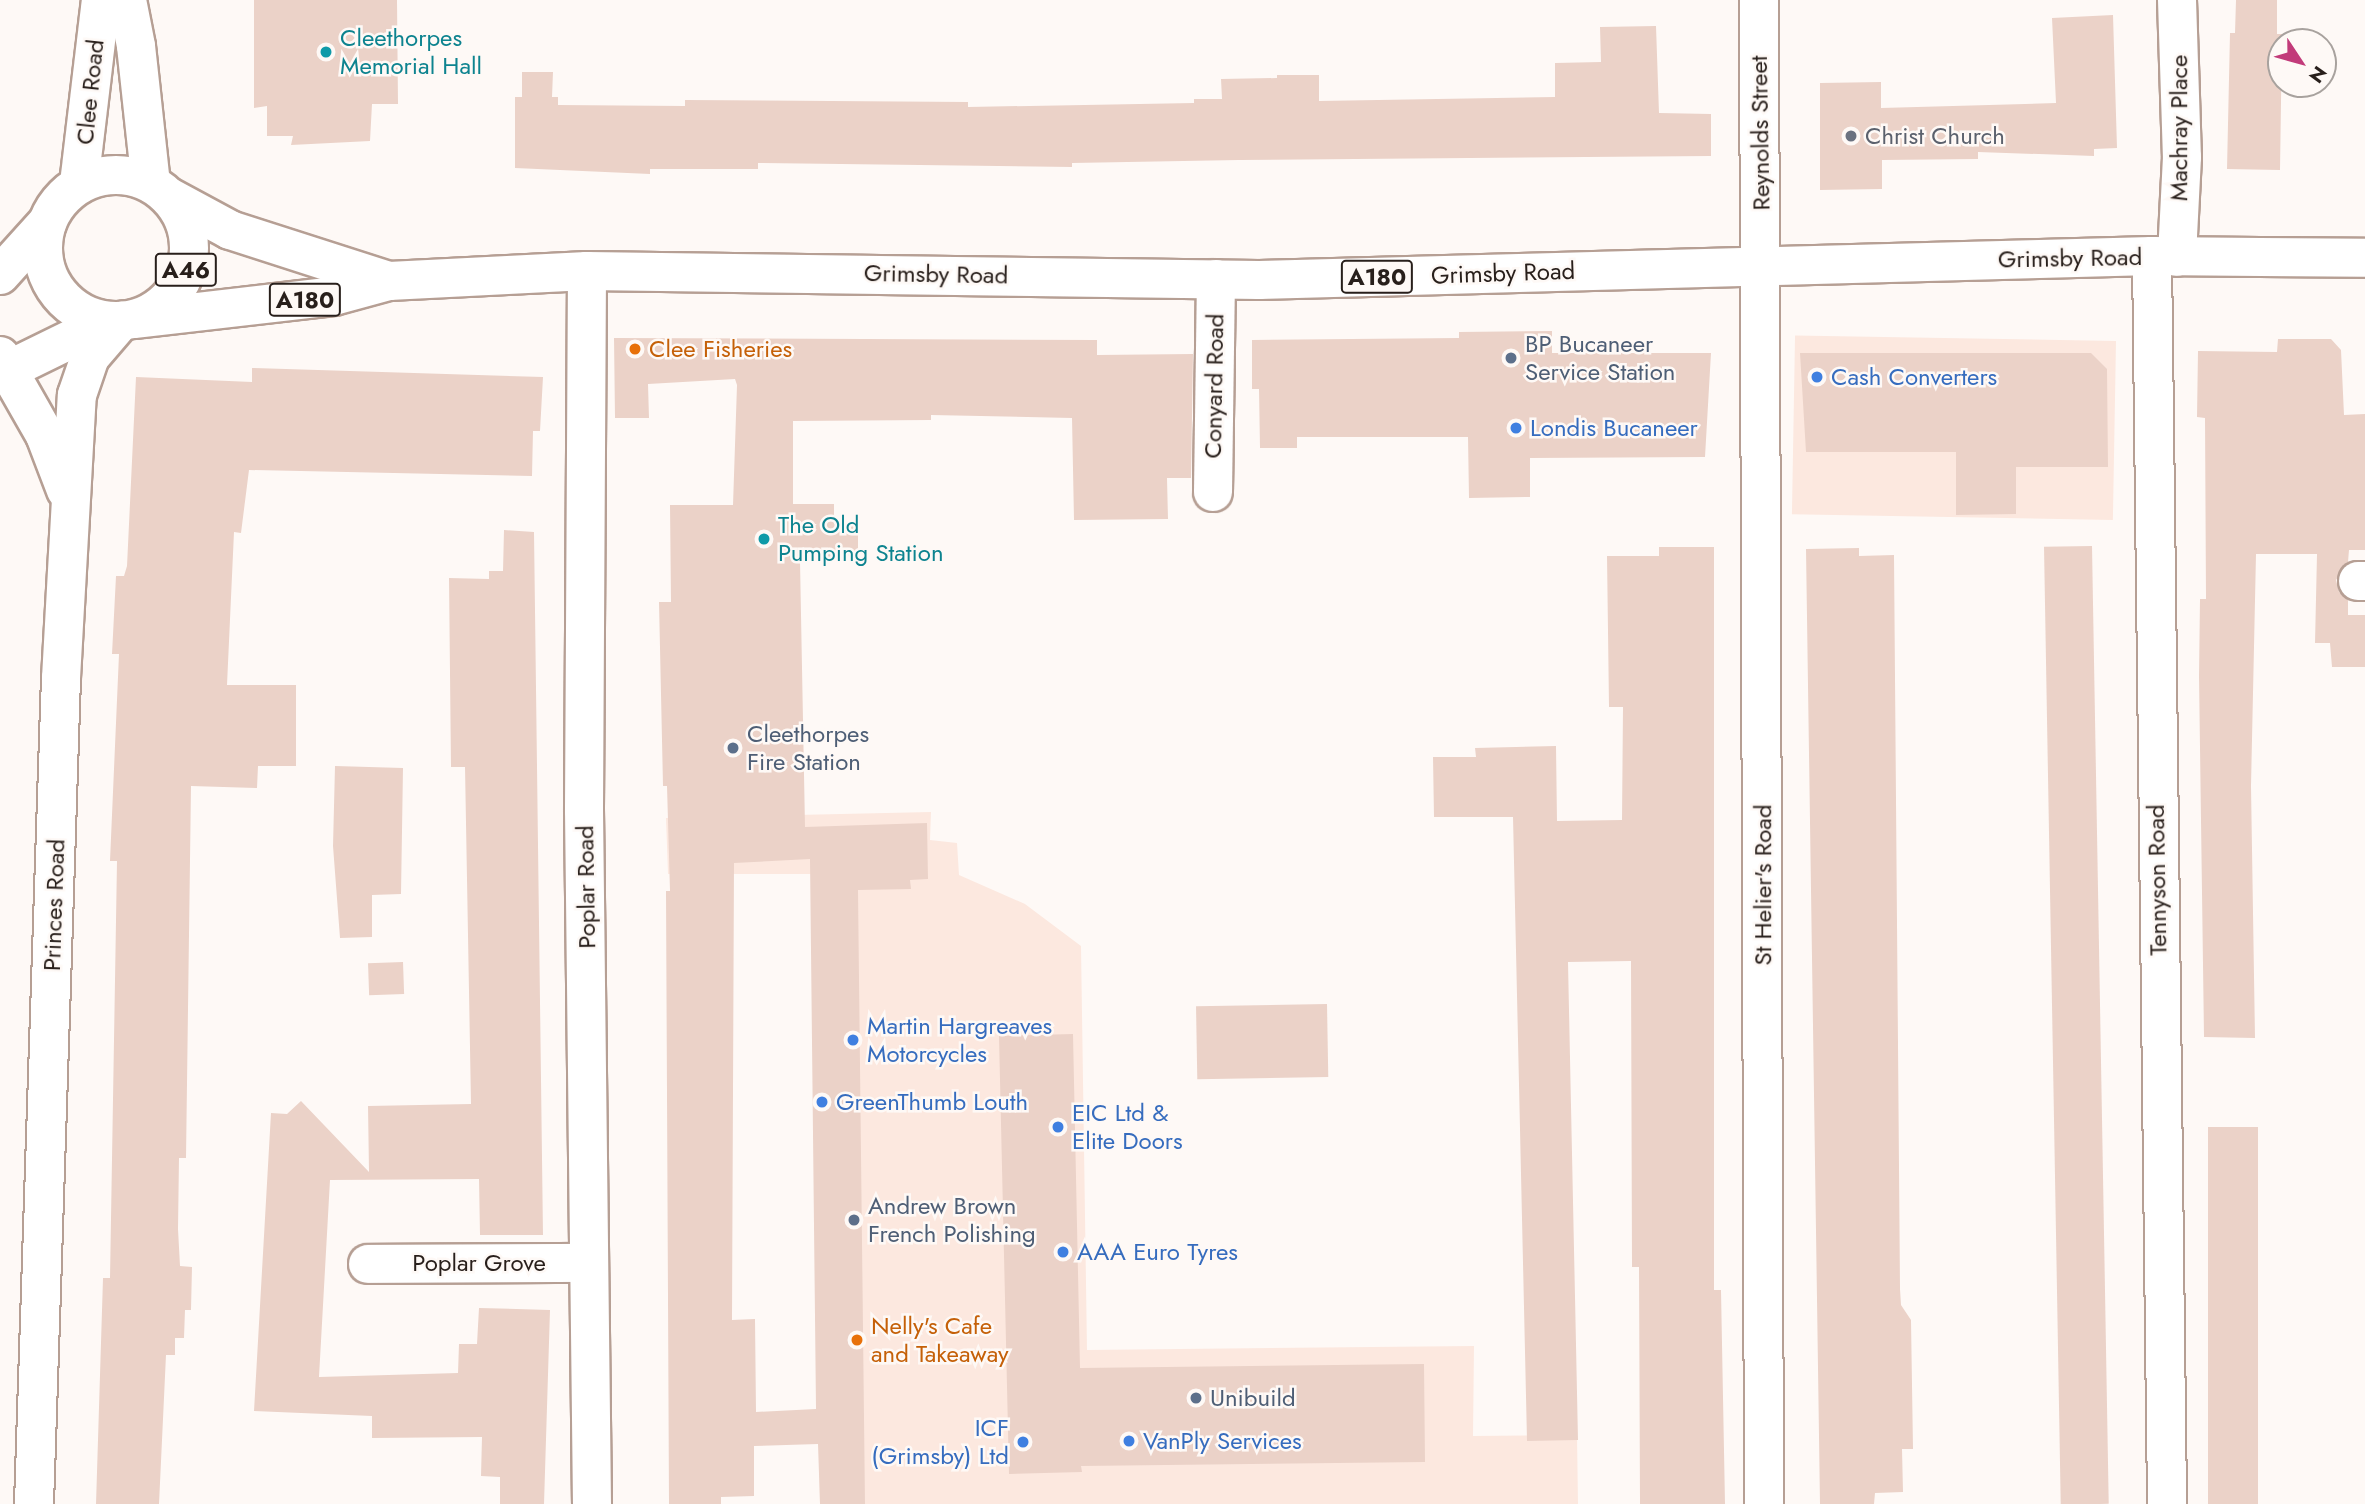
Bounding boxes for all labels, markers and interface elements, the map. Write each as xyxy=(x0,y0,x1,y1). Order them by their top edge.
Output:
place label: Cleethorpes Memorial Hall xyxy=(340,24,482,80)
north arrow xyxy=(2267,28,2337,98)
street label: Clee Road xyxy=(70,38,110,146)
marker: Cleethorpes Memorial Hall xyxy=(318,44,334,60)
street label: Reynolds Street xyxy=(1744,55,1776,211)
street label: Machray Place xyxy=(2165,55,2193,201)
text: N xyxy=(2302,60,2333,89)
place label: Christ Church xyxy=(1865,122,2005,150)
marker: Christ Church xyxy=(1843,128,1859,144)
street label: Grimsby Road xyxy=(1998,242,2142,274)
road number: A46 xyxy=(154,250,218,290)
street label: Grimsby Road xyxy=(1430,256,1576,290)
street label: Grimsby Road xyxy=(864,258,1008,290)
road number: A180 xyxy=(1340,258,1414,296)
road number: A180 xyxy=(268,280,342,320)
street label: Conyard Road xyxy=(1198,313,1230,459)
place label: BP Bucaneer Service Station xyxy=(1525,330,1675,386)
place label: Clee Fisheries xyxy=(649,335,792,363)
marker: Clee Fisheries xyxy=(627,341,643,357)
marker: BP Bucaneer Service Station xyxy=(1503,350,1519,366)
place label: Cash Converters xyxy=(1831,363,1997,391)
marker: Cash Converters xyxy=(1809,369,1825,385)
place label: Londis Bucaneer xyxy=(1530,414,1698,442)
marker: Londis Bucaneer xyxy=(1508,420,1524,436)
place label: The Old Pumping Station xyxy=(778,511,944,567)
marker: The Old Pumping Station xyxy=(756,531,772,547)
place label: Cleethorpes Fire Station xyxy=(747,720,869,776)
marker: Cleethorpes Fire Station xyxy=(725,740,741,756)
street label: St Helier's Road xyxy=(1749,804,1777,966)
street label: Tennyson Road xyxy=(2141,804,2173,956)
street label: Poplar Road xyxy=(571,825,601,949)
street label: Princes Road xyxy=(37,838,71,972)
place label: Martin Hargreaves Motorcycles xyxy=(867,1012,1052,1068)
marker: Martin Hargreaves Motorcycles xyxy=(845,1032,861,1048)
place label: GreenThumb Louth xyxy=(836,1088,1028,1116)
marker: GreenThumb Louth xyxy=(814,1094,830,1110)
place label: EIC Ltd & Elite Doors xyxy=(1072,1099,1183,1155)
marker: EIC Ltd & Elite Doors xyxy=(1050,1119,1066,1135)
place label: Andrew Brown French Polishing xyxy=(868,1192,1036,1248)
marker: Andrew Brown French Polishing xyxy=(846,1212,862,1228)
place label: AAA Euro Tyres xyxy=(1077,1238,1238,1266)
marker: AAA Euro Tyres xyxy=(1055,1244,1071,1260)
street label: Poplar Grove xyxy=(412,1249,546,1277)
place label: Nelly's Cafe and Takeaway xyxy=(871,1312,1009,1368)
marker: Nelly's Cafe and Takeaway xyxy=(849,1332,865,1348)
place label: Unibuild xyxy=(1210,1384,1296,1412)
marker: Unibuild xyxy=(1188,1390,1204,1406)
place label: ICF (Grimsby) Ltd xyxy=(871,1414,1009,1470)
place label: VanPly Services xyxy=(1143,1427,1302,1455)
marker: VanPly Services xyxy=(1121,1433,1137,1449)
marker: ICF (Grimsby) Ltd xyxy=(1015,1434,1031,1450)

